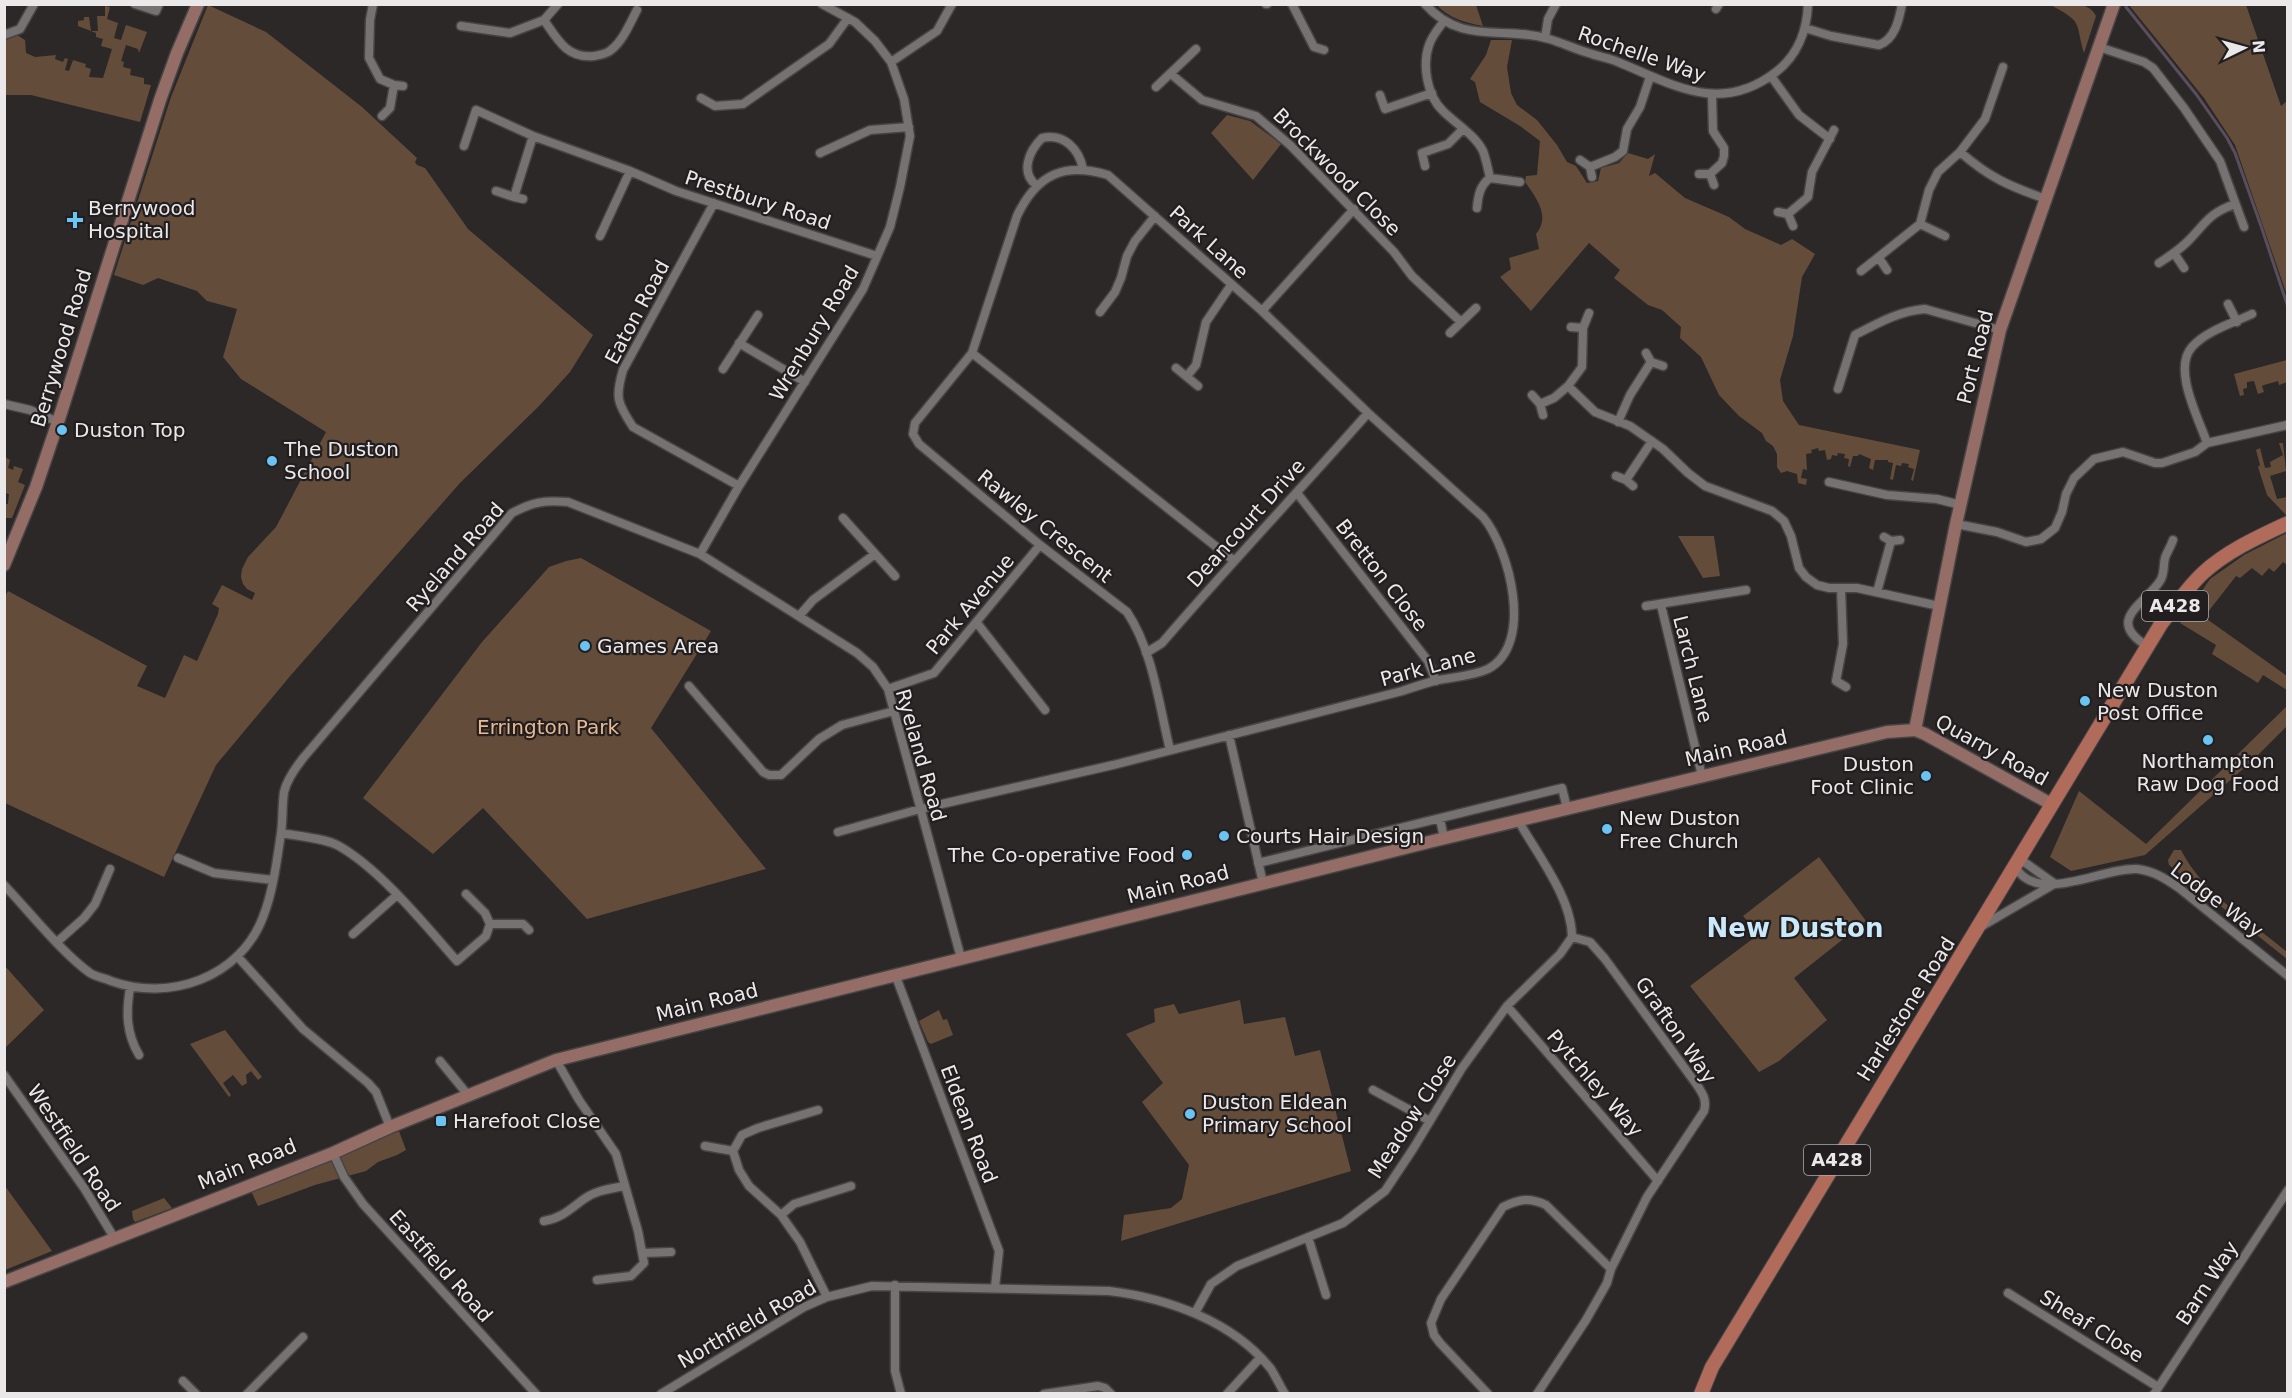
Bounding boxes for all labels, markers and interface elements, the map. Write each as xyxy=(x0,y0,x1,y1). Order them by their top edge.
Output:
north arrow xyxy=(2214,18,2274,78)
street label: Rochelle Way xyxy=(1575,21,1709,87)
text: N xyxy=(2248,39,2268,54)
street label: Brockwood Close xyxy=(1268,103,1406,241)
street label: Prestbury Road xyxy=(682,165,834,235)
place label: Berrywood Hospital xyxy=(88,196,195,243)
street label: Park Lane xyxy=(1165,200,1253,284)
marker: Berrywood Hospital xyxy=(66,211,84,229)
street label: Eaton Road xyxy=(600,256,674,368)
street label: Wrenbury Road xyxy=(764,261,864,405)
street label: Berrywood Road xyxy=(26,266,96,430)
street label: Port Road xyxy=(1952,307,1998,407)
place label: Duston Top xyxy=(74,418,185,442)
marker: Duston Top xyxy=(55,423,69,437)
place label: The Duston School xyxy=(283,437,399,484)
marker: The Duston School xyxy=(265,454,279,468)
street label: Deancourt Drive xyxy=(1182,454,1310,592)
street label: Rawley Crescent xyxy=(973,464,1117,588)
street label: Ryeland Road xyxy=(401,498,509,616)
street label: Bretton Close xyxy=(1331,514,1433,636)
street label: Park Avenue xyxy=(921,549,1019,659)
road number: A428 xyxy=(2142,591,2208,621)
street label: Larch Lane xyxy=(1668,613,1718,725)
place label: Games Area xyxy=(597,634,719,658)
marker: Games Area xyxy=(578,639,592,653)
street label: Park Lane xyxy=(1378,643,1478,691)
place label: New Duston Post Office xyxy=(2097,678,2218,725)
street label: Ryeland Road xyxy=(891,686,951,824)
marker: New Duston Post Office xyxy=(2078,694,2092,708)
street label: Quarry Road xyxy=(1931,709,2053,791)
park label: Errington Park xyxy=(477,715,619,739)
street label: Main Road xyxy=(1682,725,1790,771)
marker: Northampton Raw Dog Food xyxy=(2201,733,2215,747)
place label: Northampton Raw Dog Food xyxy=(2136,749,2280,796)
place label: Duston Foot Clinic xyxy=(1810,752,1914,799)
marker: Duston Foot Clinic xyxy=(1919,769,1933,783)
place label: New Duston Free Church xyxy=(1619,806,1740,853)
marker: New Duston Free Church xyxy=(1600,822,1614,836)
place label: Courts Hair Design xyxy=(1236,824,1424,848)
marker: Courts Hair Design xyxy=(1217,829,1231,843)
place label: The Co-operative Food xyxy=(947,843,1175,867)
marker: The Co-operative Food xyxy=(1180,848,1194,862)
street label: Lodge Way xyxy=(2166,857,2268,943)
street label: Main Road xyxy=(1124,860,1232,908)
district label: New Duston xyxy=(1707,913,1883,943)
street label: Harlestone Road xyxy=(1852,933,1960,1085)
street label: Grafton Way xyxy=(1631,972,1722,1088)
street label: Main Road xyxy=(653,978,761,1026)
street label: Pytchley Way xyxy=(1542,1025,1648,1142)
street label: Meadow Close xyxy=(1363,1049,1461,1183)
street label: Eldean Road xyxy=(935,1062,1003,1186)
street label: Westfield Road xyxy=(22,1080,126,1216)
place label: Duston Eldean Primary School xyxy=(1202,1090,1352,1137)
marker: Duston Eldean Primary School xyxy=(1183,1107,1197,1121)
place label: Harefoot Close xyxy=(453,1109,601,1133)
marker: Harefoot Close xyxy=(434,1114,448,1128)
street label: Main Road xyxy=(194,1133,300,1195)
road number: A428 xyxy=(1804,1145,1870,1175)
street label: Eastfield Road xyxy=(384,1205,498,1327)
street label: Barn Way xyxy=(2171,1236,2243,1330)
street label: Northfield Road xyxy=(674,1275,820,1373)
street label: Sheaf Close xyxy=(2036,1285,2148,1367)

